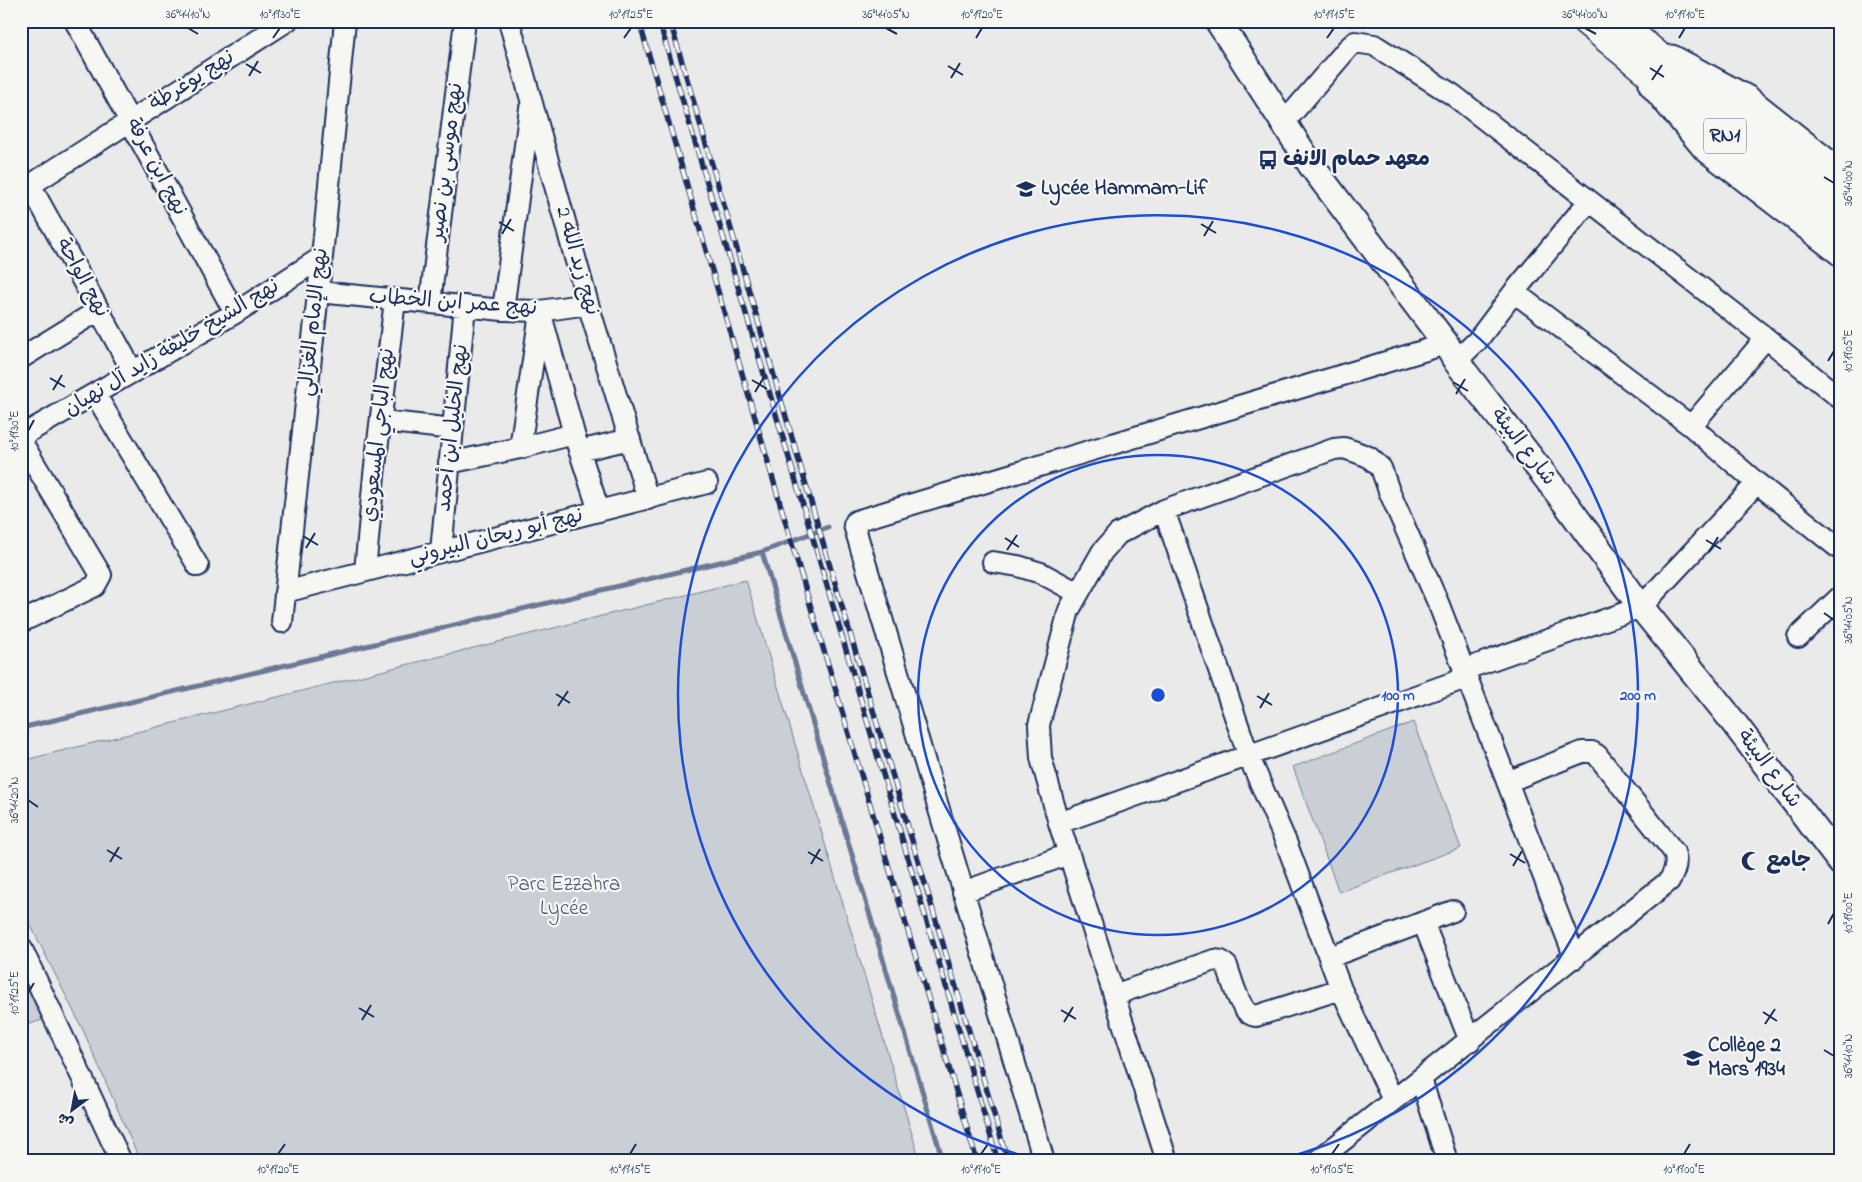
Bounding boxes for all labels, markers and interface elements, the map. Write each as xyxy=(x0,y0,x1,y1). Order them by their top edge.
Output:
text: 36°44'10"N xyxy=(166,6,210,24)
text: 10°19'30"E xyxy=(259,6,301,24)
text: 10°19'25"E xyxy=(609,6,653,24)
text: 36°44'05"N xyxy=(862,6,910,24)
text: 10°19'20"E xyxy=(961,6,1003,24)
text: 10°19'15"E xyxy=(1313,6,1355,24)
text: 36°44'00"N xyxy=(1562,6,1608,24)
text: 10°19'10"E xyxy=(1665,6,1705,24)
street label: نهج يوغرطة xyxy=(143,43,241,119)
street label: نهج موسى بن نصير xyxy=(422,81,472,245)
street label: نهج ابن عرفة xyxy=(118,113,194,221)
road number: RN1 xyxy=(1704,118,1746,154)
place label: معهد حمام الانف xyxy=(1283,145,1430,175)
bus stop icon: معهد حمام الانف xyxy=(1257,149,1279,171)
text: 36°44'00"N xyxy=(1840,160,1858,206)
place label: Lycée Hammam-Lif xyxy=(1041,174,1209,206)
school or university icon: Lycée Hammam-Lif xyxy=(1015,178,1037,200)
street label: نهج زيد الله 2 xyxy=(547,203,607,319)
street label: نهج الواحة xyxy=(48,233,116,323)
street label: نهج الإمام الغزالي xyxy=(291,246,339,398)
street label: نهج الشيخ خليفة زايد آل نهيان xyxy=(59,272,285,424)
street label: نهج عمر ابن الخطاب xyxy=(368,282,538,324)
text: 10°19'05"E xyxy=(1840,329,1858,373)
street label: نهج الخليل ابن أحمد xyxy=(429,343,477,513)
street label: نهج الباجي المسعودي xyxy=(355,347,405,524)
street label: شارع البيئة xyxy=(1483,402,1563,492)
text: 10°19'30"E xyxy=(6,410,24,452)
street label: نهج أبو ريحان البيروني xyxy=(406,501,587,575)
text: 36°44'05"N xyxy=(1840,596,1858,644)
text: 100 m xyxy=(1381,685,1415,707)
text: 200 m xyxy=(1619,685,1656,707)
centre of rings xyxy=(1149,686,1167,704)
street label: شارع البيئة xyxy=(1729,723,1809,815)
text: 36°44'20"N xyxy=(6,777,24,823)
place label: جامع xyxy=(1766,846,1811,876)
mosque icon: جامع xyxy=(1740,850,1762,872)
park label: Parc Ezzahra Lycée xyxy=(508,870,620,926)
text: 10°19'00"E xyxy=(1840,892,1858,934)
text: 10°19'25"E xyxy=(6,971,24,1015)
place label: Collège 2 Mars 1934 xyxy=(1708,1031,1785,1085)
text: 36°44'10"N xyxy=(1840,1034,1858,1078)
school or university icon: Collège 2 Mars 1934 xyxy=(1682,1047,1704,1069)
north arrow xyxy=(48,1084,98,1134)
text: ش xyxy=(54,1107,78,1133)
text: 10°19'20"E xyxy=(257,1161,299,1179)
text: 10°19'15"E xyxy=(609,1161,651,1179)
text: 10°19'10"E xyxy=(961,1161,1001,1179)
text: 10°19'05"E xyxy=(1310,1161,1354,1179)
text: 10°19'00"E xyxy=(1663,1161,1705,1179)

